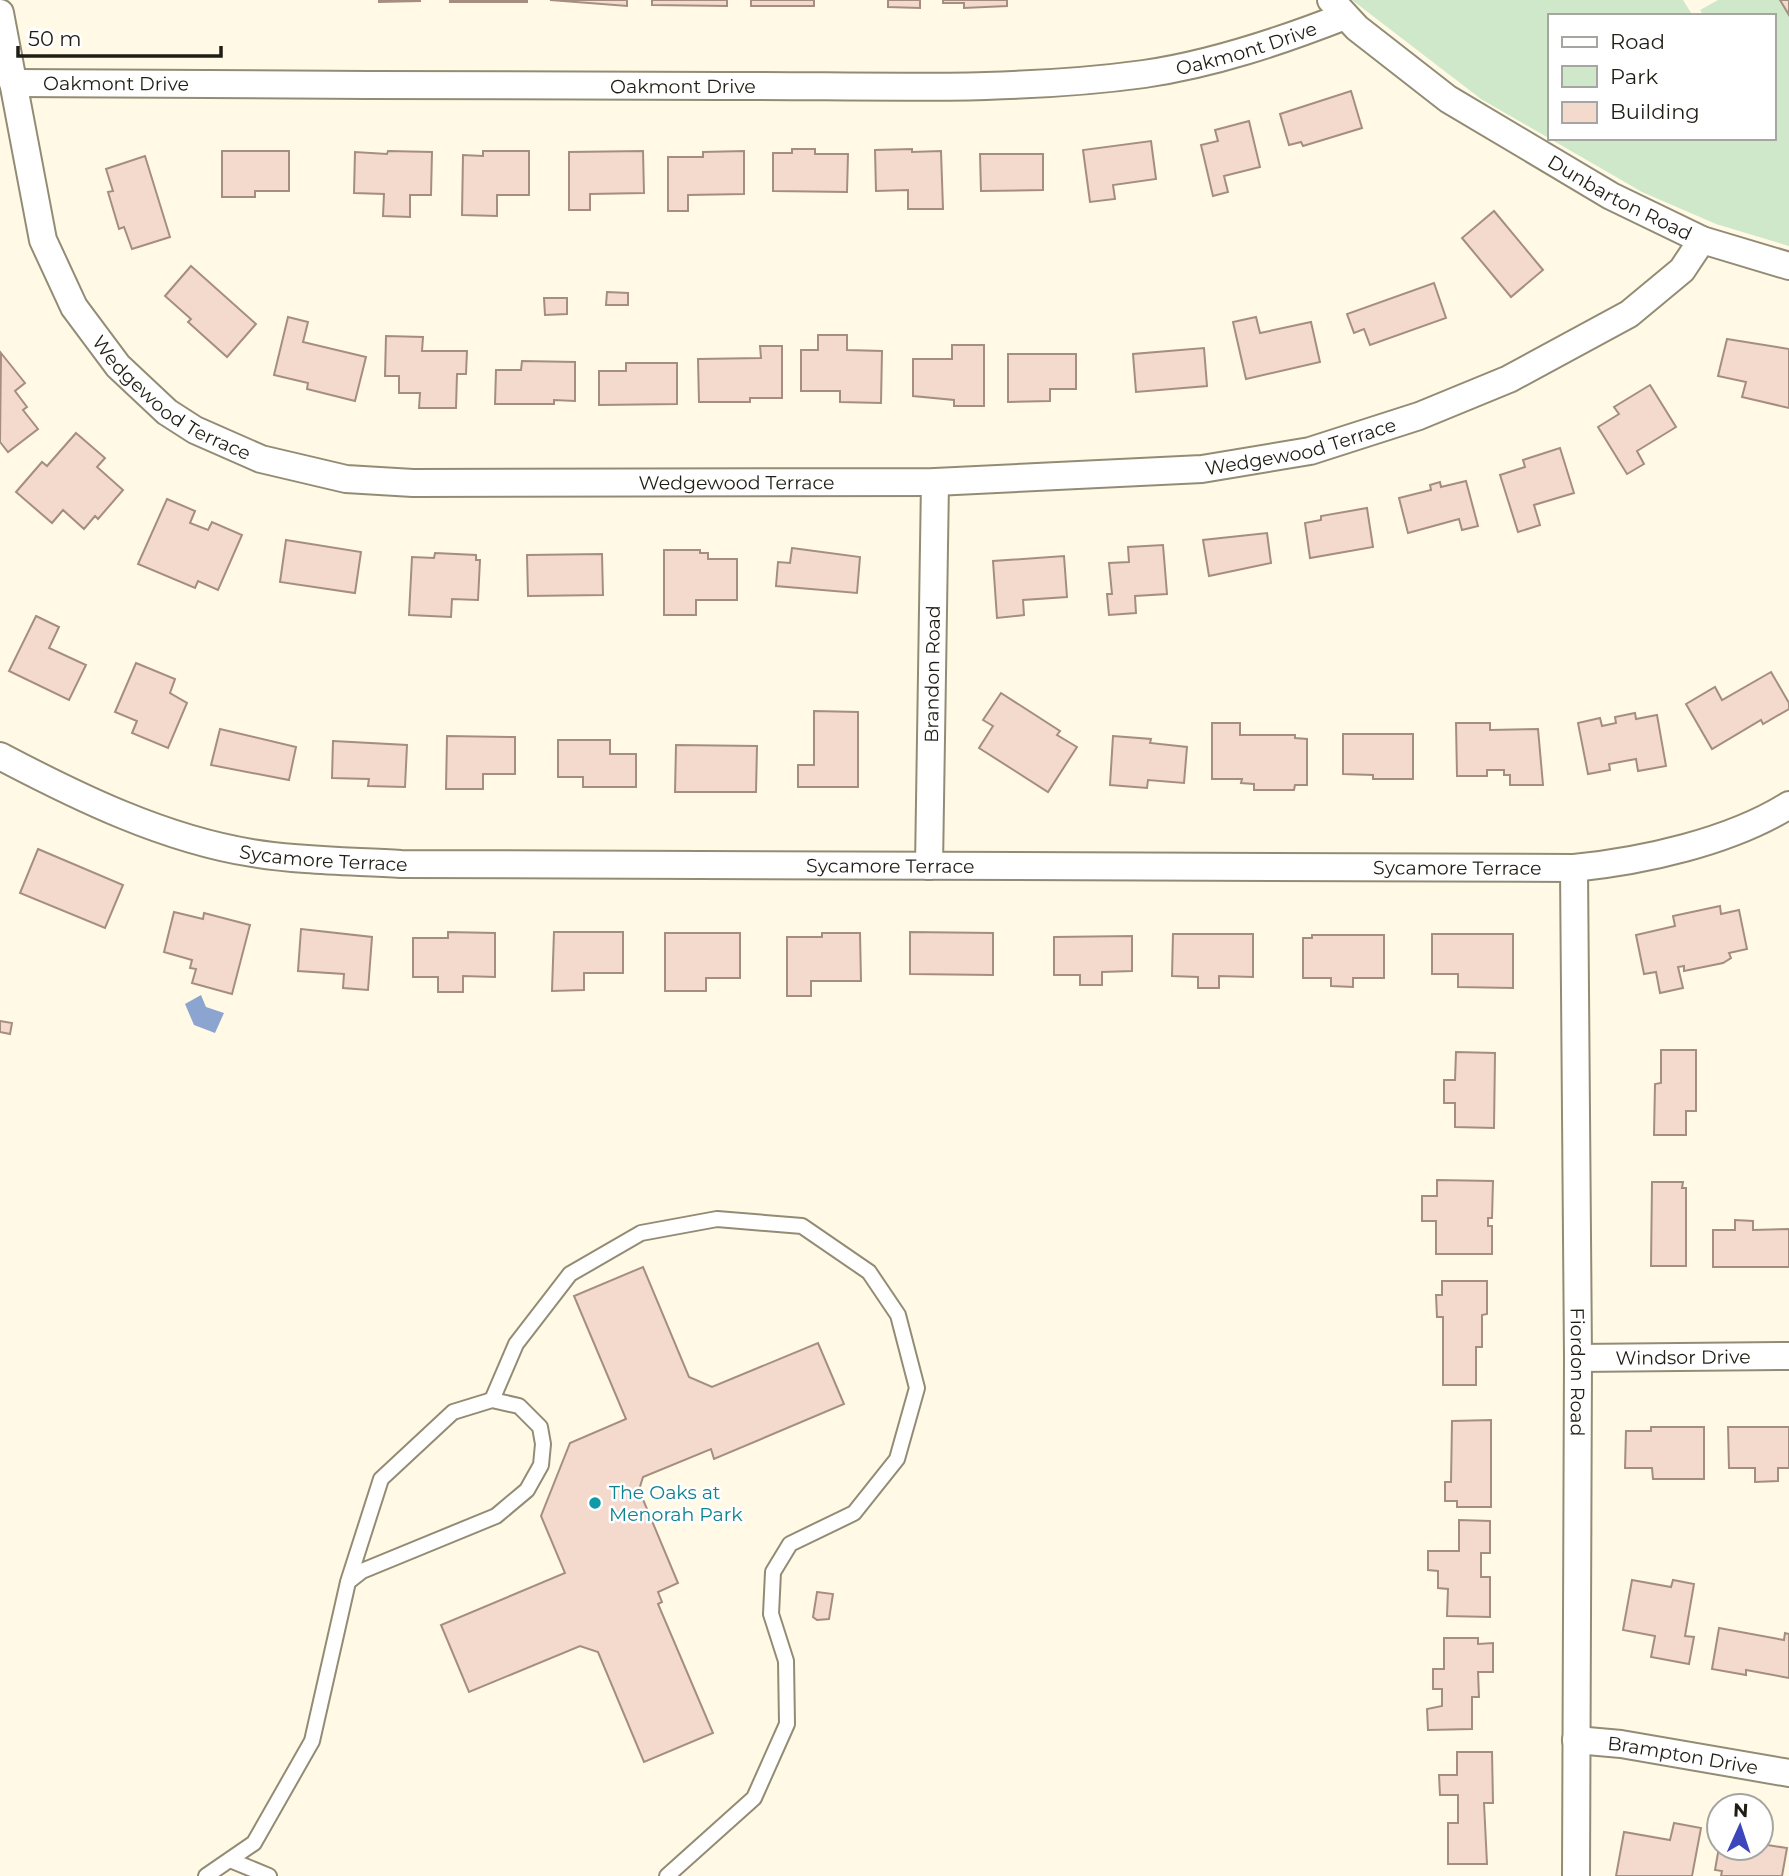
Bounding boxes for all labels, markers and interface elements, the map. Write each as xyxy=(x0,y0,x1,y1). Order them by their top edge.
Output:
scale bar xyxy=(18,14,220,58)
legend xyxy=(1548,14,1775,140)
street label: Oakmont Drive xyxy=(1174,16,1320,80)
text: 50 m xyxy=(28,26,82,51)
text: Road xyxy=(1610,29,1665,54)
text: Park xyxy=(1610,64,1658,89)
street label: Oakmont Drive xyxy=(43,72,189,95)
street label: Oakmont Drive xyxy=(610,74,756,98)
text: Building xyxy=(1610,99,1700,124)
street label: Dunbarton Road xyxy=(1544,150,1696,245)
street label: Wedgewood Terrace xyxy=(88,331,255,465)
street label: Wedgewood Terrace xyxy=(1203,413,1399,480)
street label: Wedgewood Terrace xyxy=(639,471,834,494)
street label: Brandon Road xyxy=(919,605,945,743)
street label: Sycamore Terrace xyxy=(238,840,408,876)
street label: Sycamore Terrace xyxy=(806,854,975,877)
street label: Sycamore Terrace xyxy=(1373,856,1542,879)
street label: Fiordon Road xyxy=(1566,1307,1590,1436)
street label: Windsor Drive xyxy=(1615,1345,1751,1369)
place label: The Oaks at Menorah Park xyxy=(609,1481,743,1526)
marker: The Oaks at Menorah Park xyxy=(587,1495,603,1511)
street label: Brampton Drive xyxy=(1607,1731,1760,1779)
north arrow xyxy=(1705,1792,1775,1862)
text: N xyxy=(1733,1799,1749,1822)

